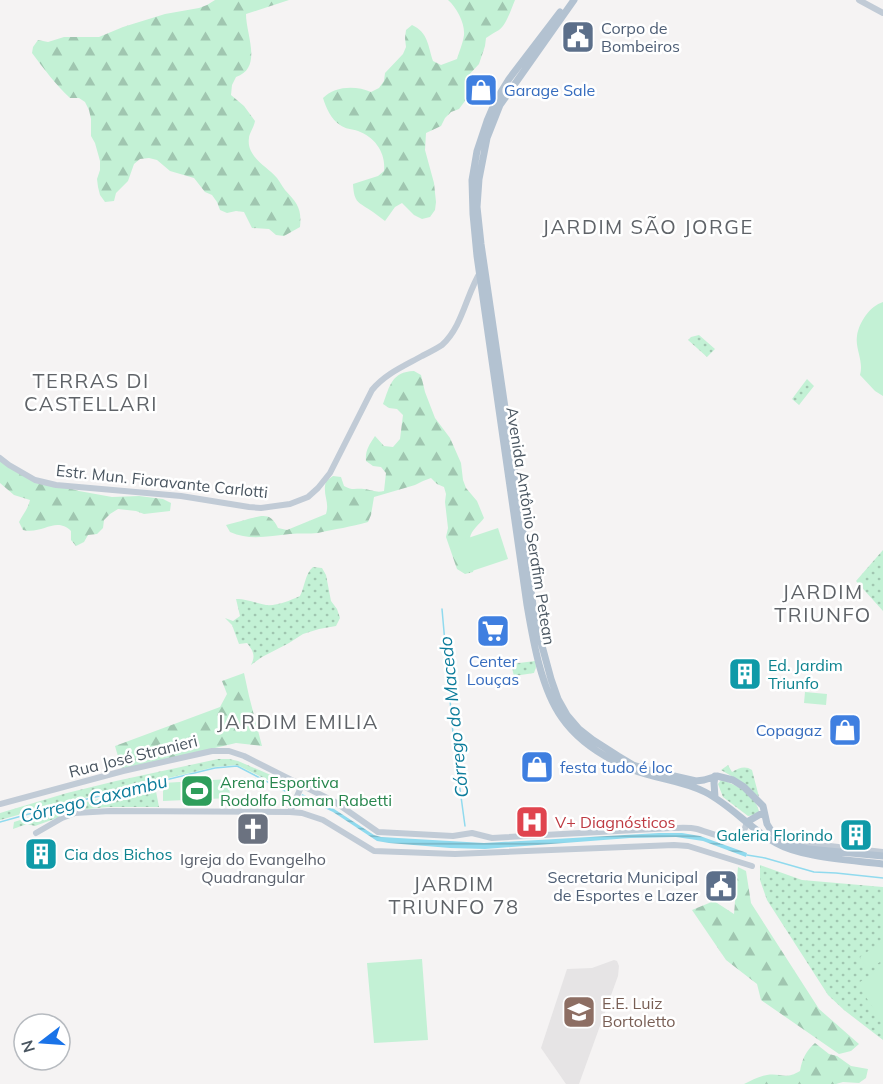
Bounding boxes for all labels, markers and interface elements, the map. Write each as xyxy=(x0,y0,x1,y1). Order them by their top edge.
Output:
place label: Corpo de Bombeiros xyxy=(601,18,680,56)
public building icon: Corpo de Bombeiros xyxy=(560,19,596,55)
shop icon: Garage Sale xyxy=(463,72,499,108)
place label: Garage Sale xyxy=(504,80,595,100)
district label: JARDIM SÃO JORGE xyxy=(542,214,754,239)
district label: TERRAS DI CASTELLARI xyxy=(24,368,158,416)
street label: Avenida Antônio Serafim Petean xyxy=(502,406,560,646)
street label: Estr. Mun. Fioravante Carlotti xyxy=(55,460,269,502)
district label: JARDIM TRIUNFO xyxy=(774,579,872,627)
supermarket icon: Center Louças xyxy=(475,613,511,649)
water label: Córrego do Macedo xyxy=(434,635,473,799)
place label: Center Louças xyxy=(467,651,519,689)
place label: Ed. Jardim Triunfo xyxy=(768,655,843,693)
building icon: Ed. Jardim Triunfo xyxy=(727,656,763,692)
district label: JARDIM EMILIA xyxy=(217,709,379,734)
shop icon: Copagaz xyxy=(827,712,863,748)
place label: Copagaz xyxy=(756,720,822,740)
street label: Rua José Stranieri xyxy=(67,730,199,782)
shop icon: festa tudo é loc xyxy=(519,749,555,785)
place label: festa tudo é loc xyxy=(560,757,673,777)
water label: Córrego Caxambu xyxy=(18,769,170,828)
place label: Arena Esportiva Rodolfo Roman Rabetti xyxy=(220,772,392,810)
sports icon: Arena Esportiva Rodolfo Roman Rabetti xyxy=(179,773,215,809)
hospital icon: V+ Diagnósticos xyxy=(514,804,550,840)
church icon: Igreja do Evangelho Quadrangular xyxy=(235,811,271,847)
place label: V+ Diagnósticos xyxy=(555,812,676,832)
building icon: Galeria Florindo xyxy=(838,817,874,853)
place label: Galeria Florindo xyxy=(716,825,833,845)
building icon: Cia dos Bichos xyxy=(23,836,59,872)
place label: Cia dos Bichos xyxy=(64,844,172,864)
place label: Igreja do Evangelho Quadrangular xyxy=(180,849,326,887)
place label: Secretaria Municipal de Esportes e Lazer xyxy=(548,867,698,905)
public building icon: Secretaria Municipal de Esportes e Lazer xyxy=(703,868,739,904)
district label: JARDIM TRIUNFO 78 xyxy=(388,871,520,919)
place label: E.E. Luiz Bortoletto xyxy=(602,993,675,1031)
school or university icon: E.E. Luiz Bortoletto xyxy=(561,994,597,1030)
north arrow xyxy=(12,1012,72,1072)
text: N xyxy=(16,1038,39,1055)

